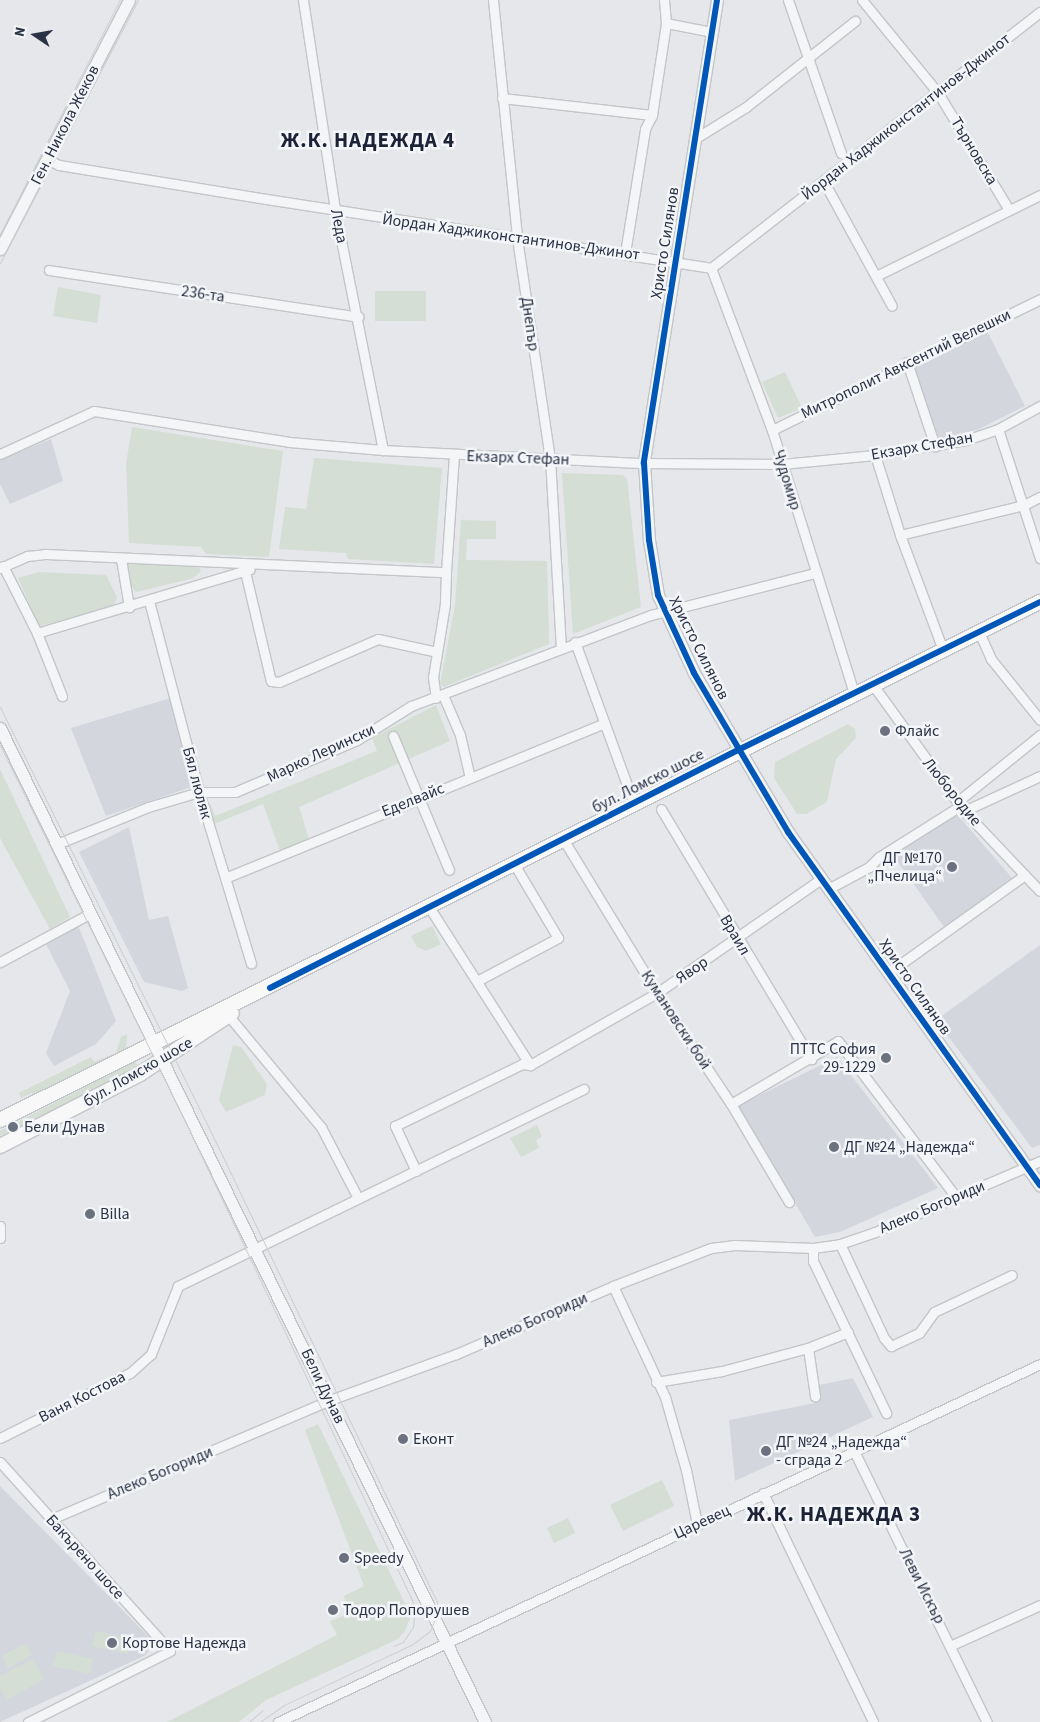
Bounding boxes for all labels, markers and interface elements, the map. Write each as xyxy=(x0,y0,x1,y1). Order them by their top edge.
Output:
north arrow xyxy=(10,10,60,60)
text: N xyxy=(10,25,31,39)
street label: Йордан Хаджиконстантинов-Джинот xyxy=(798,29,1014,205)
street label: Ген. Никола Жеков xyxy=(27,62,103,188)
street label: Търновска xyxy=(946,114,1002,188)
district label: Ж.К. НАДЕЖДА 4 xyxy=(279,127,457,153)
street label: Христо Силянов xyxy=(647,186,683,300)
street label: Леда xyxy=(326,207,352,245)
street label: Йордан Хаджиконстантинов-Джинот xyxy=(381,209,641,265)
street label: 236-та xyxy=(180,281,226,307)
street label: Днепър xyxy=(517,296,543,352)
street label: Митрополит Авксентий Велешки xyxy=(798,305,1014,423)
street label: Екзарх Стефан xyxy=(870,428,974,464)
street label: Екзарх Стефан xyxy=(466,447,570,469)
street label: Чудомир xyxy=(769,447,805,513)
street label: Христо Силянов xyxy=(665,593,733,703)
street label: Марко Лерински xyxy=(264,720,378,786)
place label: Флайс xyxy=(895,721,939,741)
marker: Флайс xyxy=(879,725,891,737)
street label: Бял люляк xyxy=(178,745,216,821)
street label: бул. Ломско шосе xyxy=(589,745,707,817)
street label: Любородие xyxy=(919,754,985,830)
street label: Еделвайс xyxy=(379,779,447,821)
place label: ДГ №170 „Пчелица“ xyxy=(867,848,942,886)
marker: ДГ №170 „Пчелица“ xyxy=(946,861,958,873)
street label: Враил xyxy=(716,911,754,959)
street label: Христо Силянов xyxy=(875,935,955,1039)
street label: Явор xyxy=(672,952,712,988)
street label: Кумановски бой xyxy=(637,967,715,1073)
street label: бул. Ломско шосе xyxy=(80,1033,196,1111)
place label: ПТТС София 29-1229 xyxy=(790,1039,876,1077)
marker: ПТТС София 29-1229 xyxy=(880,1052,892,1064)
place label: Бели Дунав xyxy=(24,1117,105,1137)
marker: Бели Дунав xyxy=(6,1120,20,1134)
place label: ДГ №24 „Надежда“ xyxy=(844,1137,975,1157)
marker: ДГ №24 „Надежда“ xyxy=(828,1141,840,1153)
street label: Алеко Богориди xyxy=(876,1176,988,1238)
place label: Billa xyxy=(100,1204,130,1224)
marker: Billa xyxy=(84,1208,96,1220)
street label: Алеко Богориди xyxy=(479,1288,591,1352)
street label: Бели Дунав xyxy=(297,1345,349,1427)
street label: Ваня Костова xyxy=(35,1367,129,1427)
place label: Еконт xyxy=(413,1429,454,1449)
place label: ДГ №24 „Надежда“ - сграда 2 xyxy=(776,1432,907,1470)
marker: Еконт xyxy=(397,1433,409,1445)
street label: Алеко Богориди xyxy=(104,1442,216,1504)
marker: ДГ №24 „Надежда“ - сграда 2 xyxy=(760,1445,772,1457)
street label: Царевец xyxy=(671,1501,733,1543)
district label: Ж.К. НАДЕЖДА 3 xyxy=(745,1501,923,1527)
street label: Бакърено шосе xyxy=(42,1511,128,1603)
street label: Леви Искър xyxy=(895,1545,949,1627)
place label: Speedy xyxy=(354,1548,404,1568)
marker: Speedy xyxy=(338,1552,350,1564)
place label: Тодор Попорушев xyxy=(343,1600,469,1620)
marker: Тодор Попорушев xyxy=(327,1604,339,1616)
place label: Кортове Надежда xyxy=(122,1633,246,1653)
marker: Кортове Надежда xyxy=(106,1637,118,1649)

